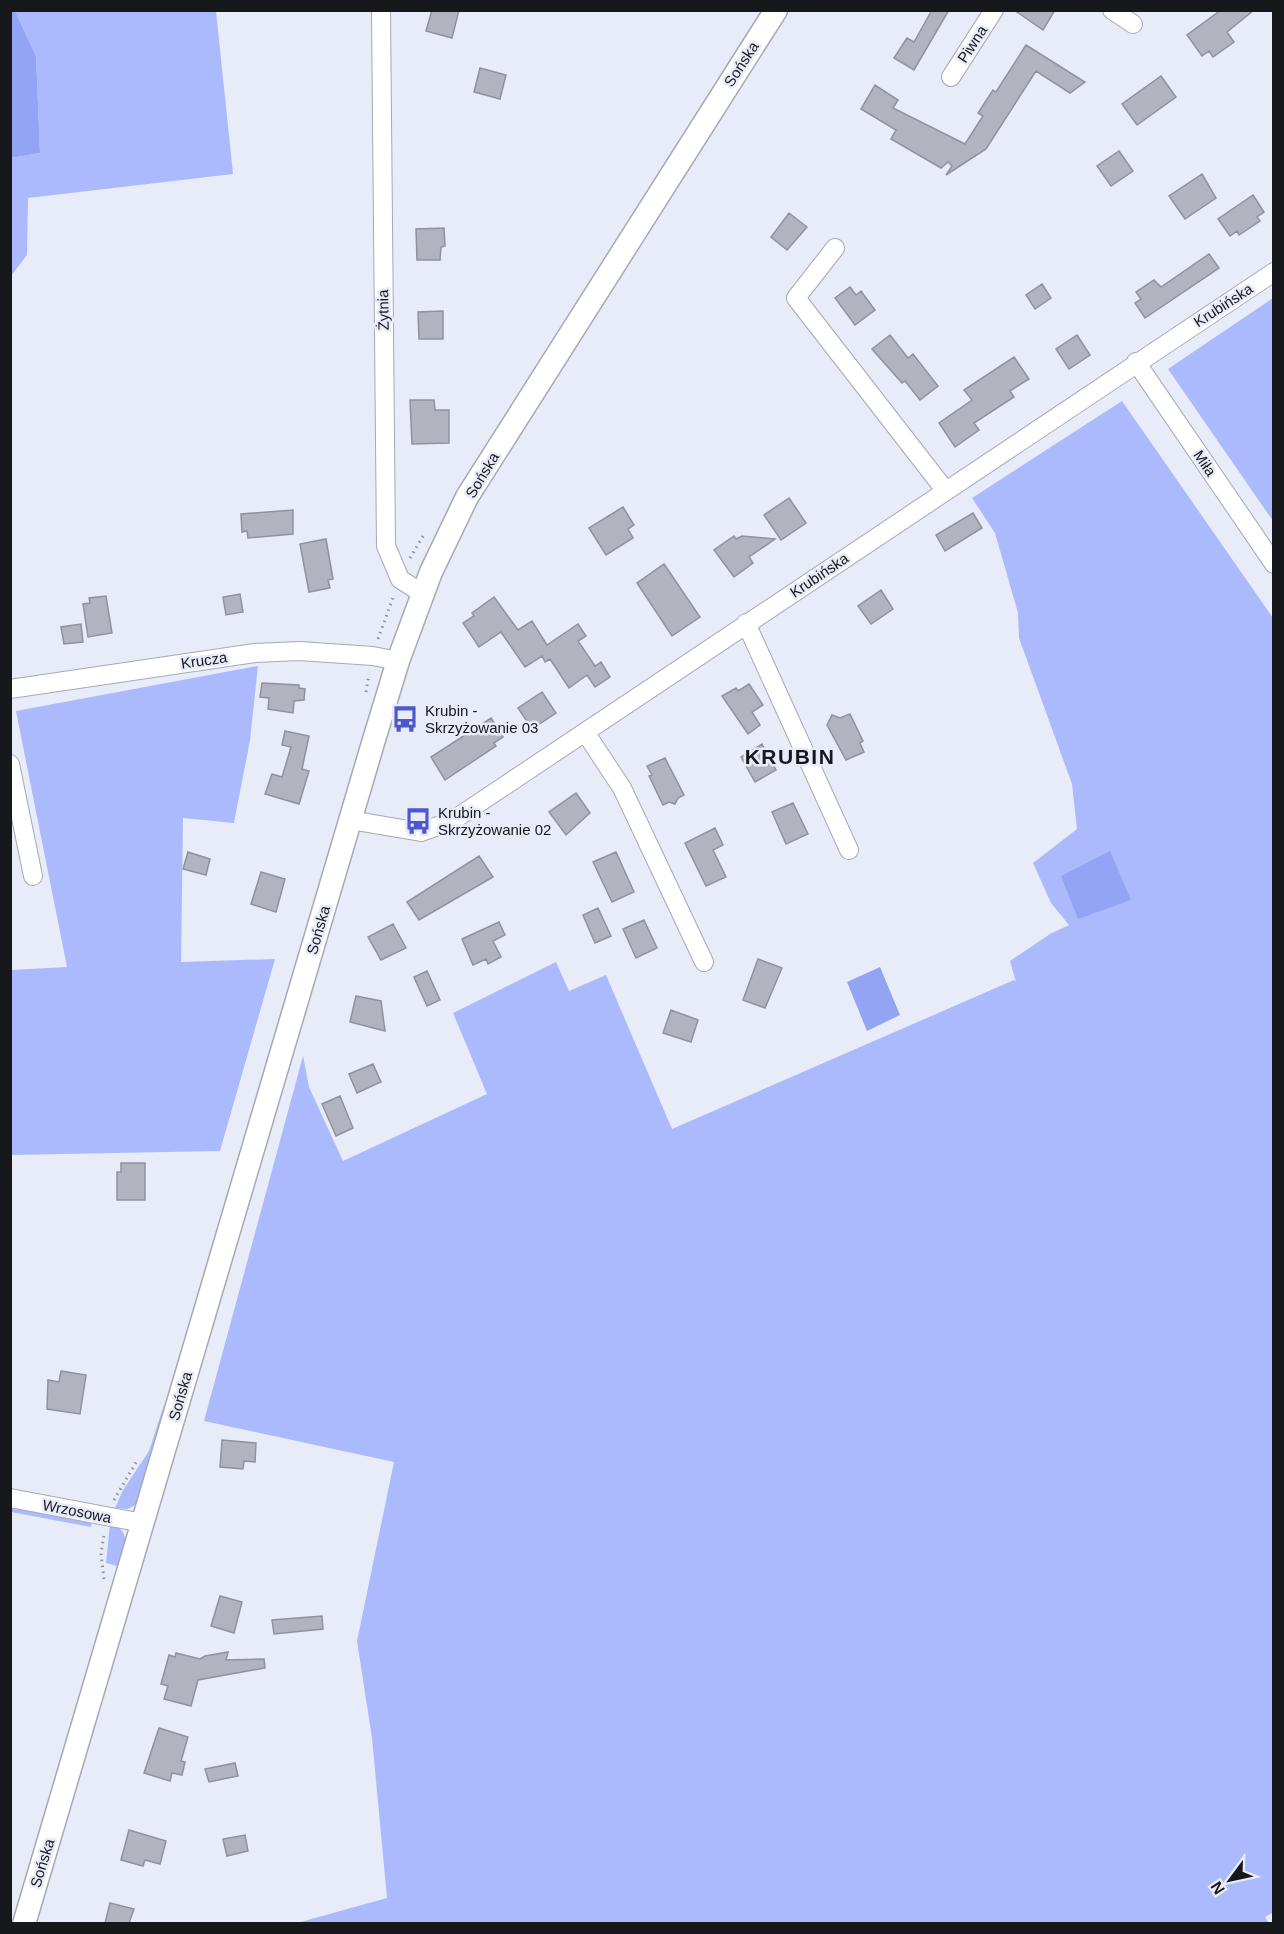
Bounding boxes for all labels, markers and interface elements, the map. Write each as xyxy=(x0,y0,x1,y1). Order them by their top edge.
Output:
street label: Piwna xyxy=(954,22,991,66)
street label: Sońska xyxy=(720,38,762,90)
street label: Krubińska xyxy=(1190,279,1256,330)
street label: Żytnia xyxy=(374,289,392,331)
street label: Miła xyxy=(1190,447,1220,480)
street label: Sońska xyxy=(462,449,503,501)
street label: Krubińska xyxy=(787,549,852,601)
street label: Krucza xyxy=(180,648,229,672)
place label: Krubin - Skrzyżowanie 03 xyxy=(425,702,538,736)
bus stop icon: Krubin - Skrzyżowanie 03 xyxy=(390,704,420,734)
district label: KRUBIN xyxy=(745,745,835,768)
place label: Krubin - Skrzyżowanie 02 xyxy=(438,804,551,838)
bus stop icon: Krubin - Skrzyżowanie 02 xyxy=(403,806,433,836)
street label: Sońska xyxy=(303,903,333,956)
street label: Sońska xyxy=(165,1369,195,1422)
street label: Wrzosowa xyxy=(41,1496,113,1526)
street label: Sońska xyxy=(27,1836,58,1889)
north arrow xyxy=(1200,1850,1260,1910)
text: N xyxy=(1208,1878,1228,1897)

